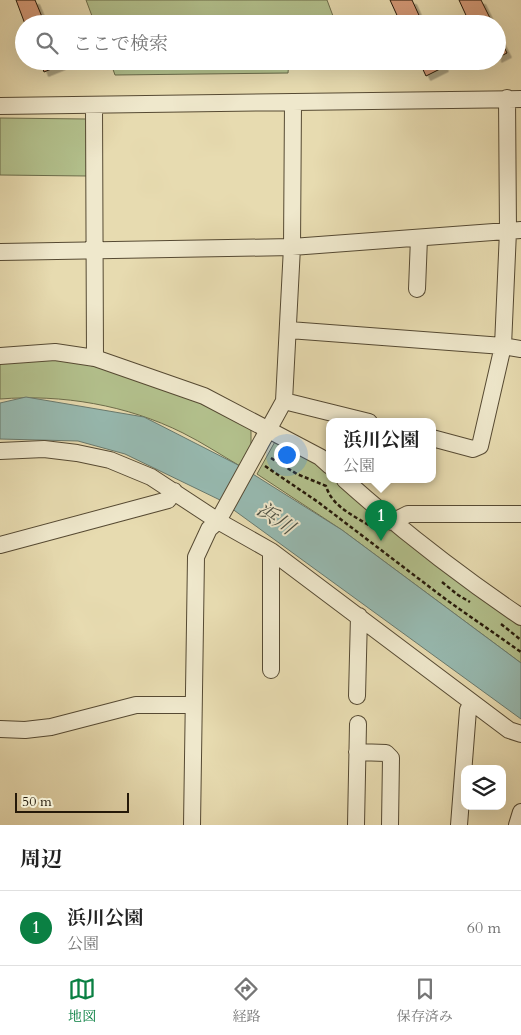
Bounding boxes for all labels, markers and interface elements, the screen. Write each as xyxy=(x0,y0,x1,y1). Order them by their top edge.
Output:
search box xyxy=(15,15,506,70)
icon: search xyxy=(33,29,61,57)
text: ここで検索 xyxy=(73,31,168,57)
popup xyxy=(326,418,436,483)
text: 浜川公園 xyxy=(343,427,419,453)
your location xyxy=(274,442,300,468)
text: 公園 xyxy=(343,455,375,477)
water label: 浜川 xyxy=(252,496,301,542)
pin: 1 xyxy=(365,500,397,541)
map controls xyxy=(461,765,506,810)
button: layers xyxy=(461,765,506,810)
scale bar xyxy=(15,790,129,813)
text: 50 m xyxy=(22,792,52,811)
text: 周辺 xyxy=(20,845,62,874)
text: 浜川公園 xyxy=(67,905,143,931)
text: 1 xyxy=(32,917,40,939)
text: 60 m xyxy=(467,917,501,939)
text: 公園 xyxy=(67,933,99,955)
tab: 地図 xyxy=(68,975,96,1026)
tab: 経路 xyxy=(232,975,260,1026)
tab: 保存済み xyxy=(397,975,453,1026)

